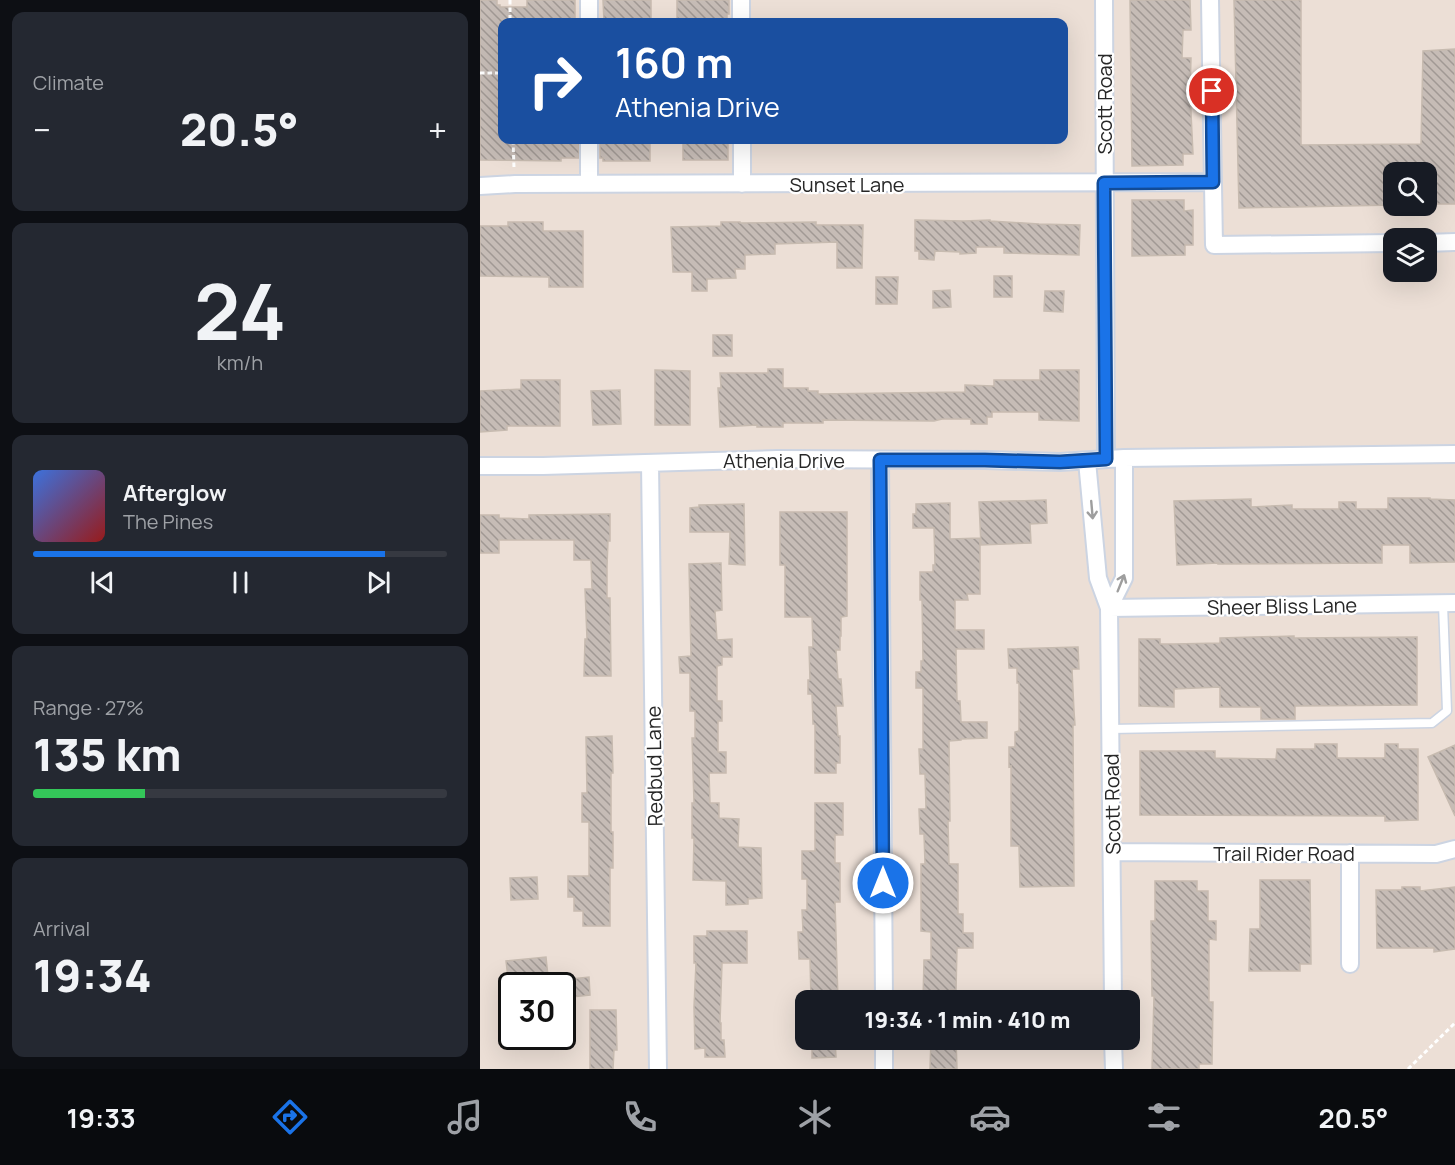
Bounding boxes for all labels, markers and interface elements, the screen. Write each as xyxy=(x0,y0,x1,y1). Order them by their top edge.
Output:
text: 160 m xyxy=(615,33,733,91)
icon: right xyxy=(516,42,594,120)
street label: Scott Road xyxy=(1091,53,1118,155)
pin xyxy=(1186,65,1237,116)
text: Climate xyxy=(33,69,104,96)
icon: arrive xyxy=(1195,74,1228,107)
text: Athenia Drive xyxy=(615,88,780,125)
text: 20.5° xyxy=(180,98,299,160)
text: − xyxy=(33,107,51,152)
text: + xyxy=(428,107,447,152)
map controls xyxy=(1383,162,1437,282)
button: search xyxy=(1383,162,1437,216)
street label: Sunset Lane xyxy=(789,171,905,198)
button: layers xyxy=(1383,228,1437,282)
text: 24 xyxy=(194,257,286,363)
text: km/h xyxy=(217,349,263,376)
street label: Athenia Drive xyxy=(723,447,845,474)
text: Afterglow xyxy=(123,478,227,508)
one-way arrow xyxy=(1087,500,1098,520)
text: The Pines xyxy=(123,508,213,535)
icon: previous xyxy=(86,566,119,599)
icon: pause xyxy=(224,566,257,599)
icon: next xyxy=(362,566,395,599)
one-way arrow xyxy=(1116,575,1127,593)
street label: Sheer Bliss Lane xyxy=(1207,591,1357,621)
text: Range · 27% xyxy=(33,694,144,721)
street label: Redbud Lane xyxy=(639,706,669,826)
text: 135 km xyxy=(33,723,182,785)
street label: Scott Road xyxy=(1098,753,1126,855)
street label: Trail Rider Road xyxy=(1213,840,1355,867)
position arrow xyxy=(851,851,915,915)
text: Arrival xyxy=(33,915,90,942)
text: 19:34 xyxy=(33,944,152,1006)
speed limit sign: 30 xyxy=(498,972,576,1050)
text: 19:34 · 1 min · 410 m xyxy=(865,1005,1070,1035)
icon: directions xyxy=(269,1096,311,1138)
icon: music xyxy=(444,1096,486,1138)
icon: phone xyxy=(619,1096,661,1138)
icon: climate xyxy=(794,1096,836,1138)
icon: car xyxy=(969,1096,1011,1138)
icon: filters xyxy=(1143,1096,1185,1138)
text: 19:33 xyxy=(66,1099,136,1136)
text: 20.5° xyxy=(1318,1099,1388,1136)

